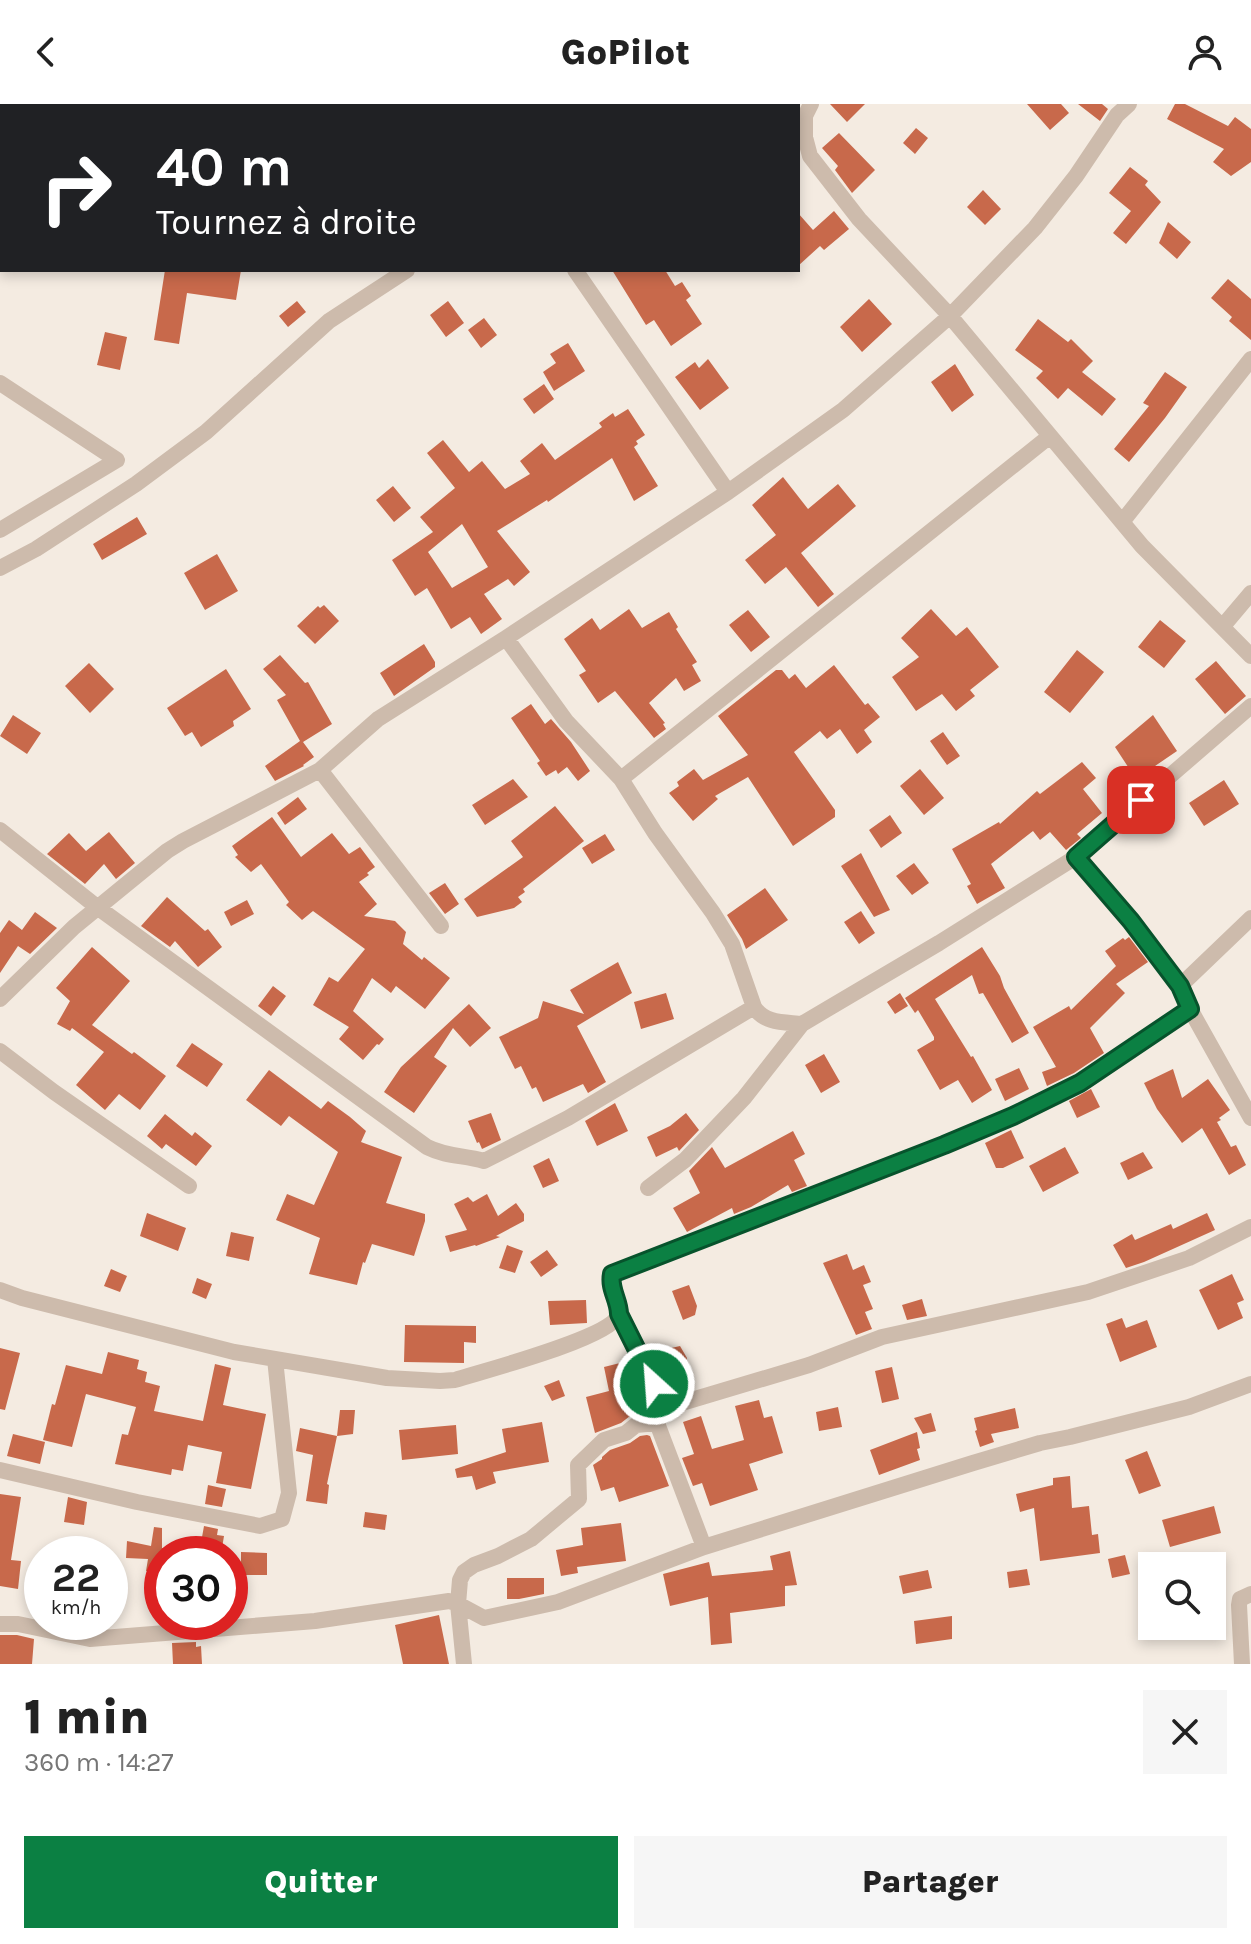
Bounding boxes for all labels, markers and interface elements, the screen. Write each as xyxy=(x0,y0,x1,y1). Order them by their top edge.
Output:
icon: back xyxy=(24,30,68,74)
icon: person xyxy=(1183,30,1227,74)
text: GoPilot xyxy=(561,31,690,73)
text: 40 m xyxy=(156,134,292,199)
icon: right xyxy=(24,136,128,240)
text: Tournez à droite xyxy=(156,201,417,243)
pin xyxy=(1107,766,1175,834)
icon: arrive xyxy=(1119,778,1163,822)
position arrow xyxy=(612,1342,696,1426)
speed limit sign: 30 xyxy=(144,1536,248,1640)
map controls xyxy=(1138,1552,1226,1640)
button: search xyxy=(1138,1552,1226,1640)
text: 22 xyxy=(52,1554,100,1601)
text: km/h xyxy=(51,1596,101,1619)
text: 1 min xyxy=(24,1689,150,1745)
button: close xyxy=(1143,1690,1227,1774)
text: 360 m · 14:27 xyxy=(24,1747,174,1778)
button: Quitter xyxy=(24,1836,618,1928)
button: Partager xyxy=(634,1836,1227,1928)

